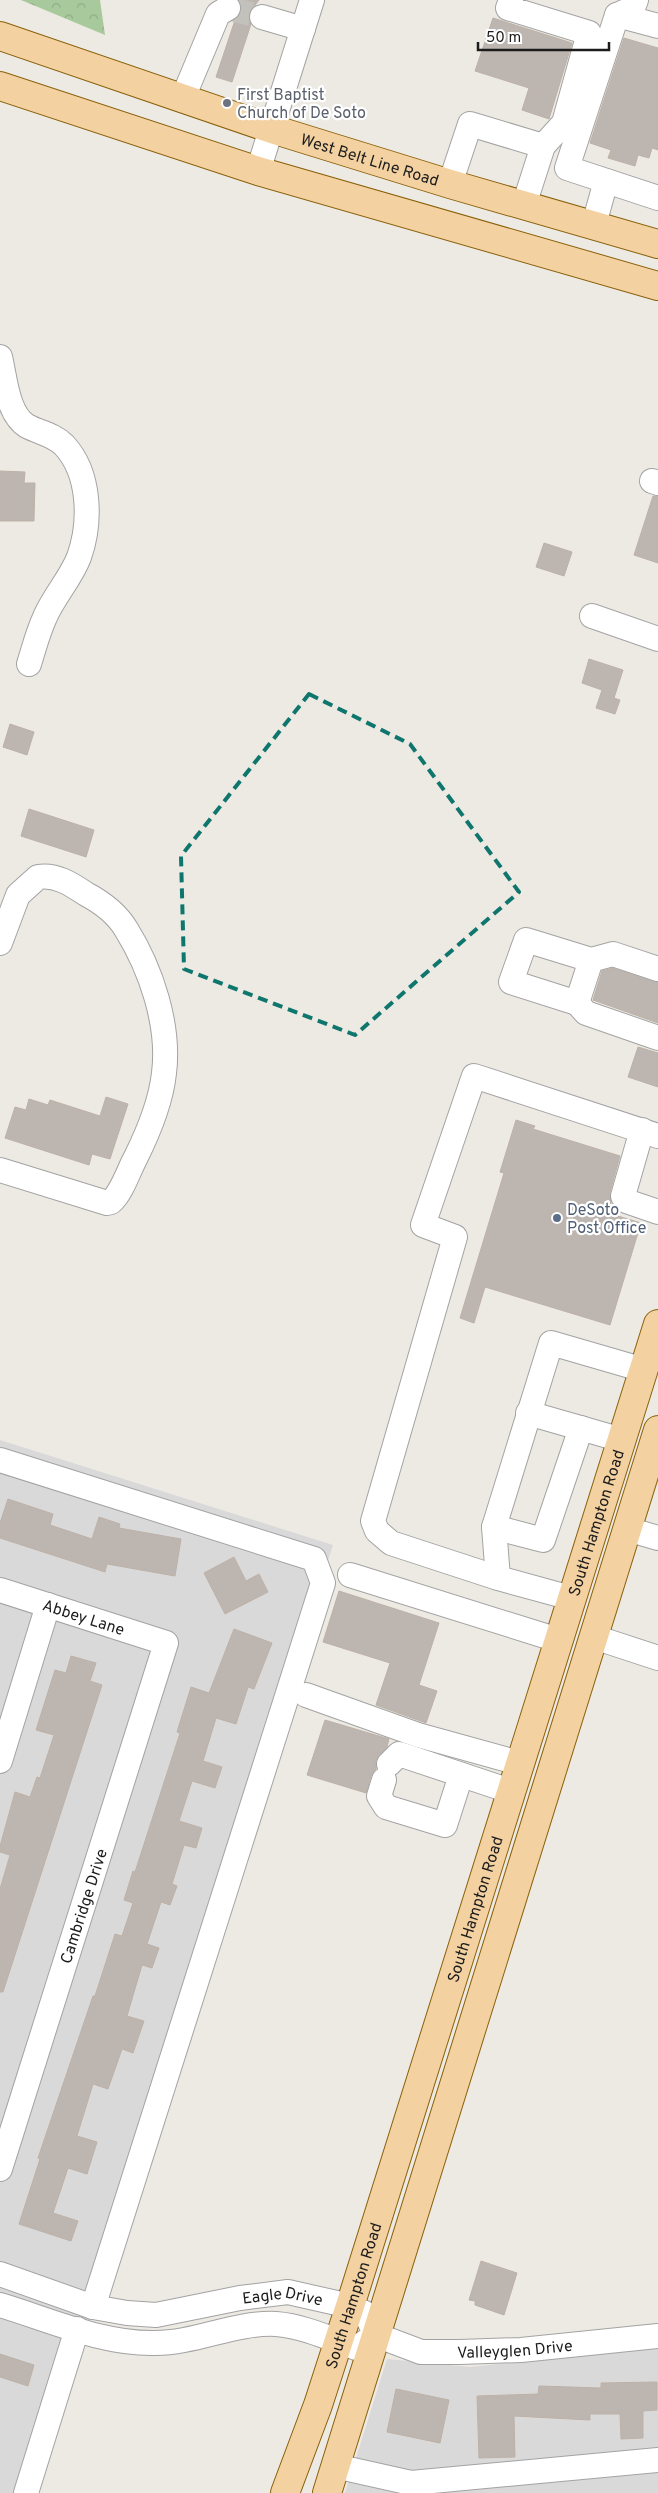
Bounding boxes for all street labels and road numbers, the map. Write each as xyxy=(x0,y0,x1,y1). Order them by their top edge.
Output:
street label: West Belt Line Road xyxy=(298,130,441,192)
street label: South Hampton Road xyxy=(565,1448,630,1599)
street label: Abbey Lane xyxy=(40,1596,127,1641)
street label: South Hampton Road xyxy=(444,1834,509,1985)
street label: Cambridge Drive xyxy=(57,1847,113,1967)
street label: South Hampton Road xyxy=(322,2220,388,2372)
street label: Eagle Drive xyxy=(241,2284,324,2312)
street label: Valleyglen Drive xyxy=(457,2337,574,2364)

